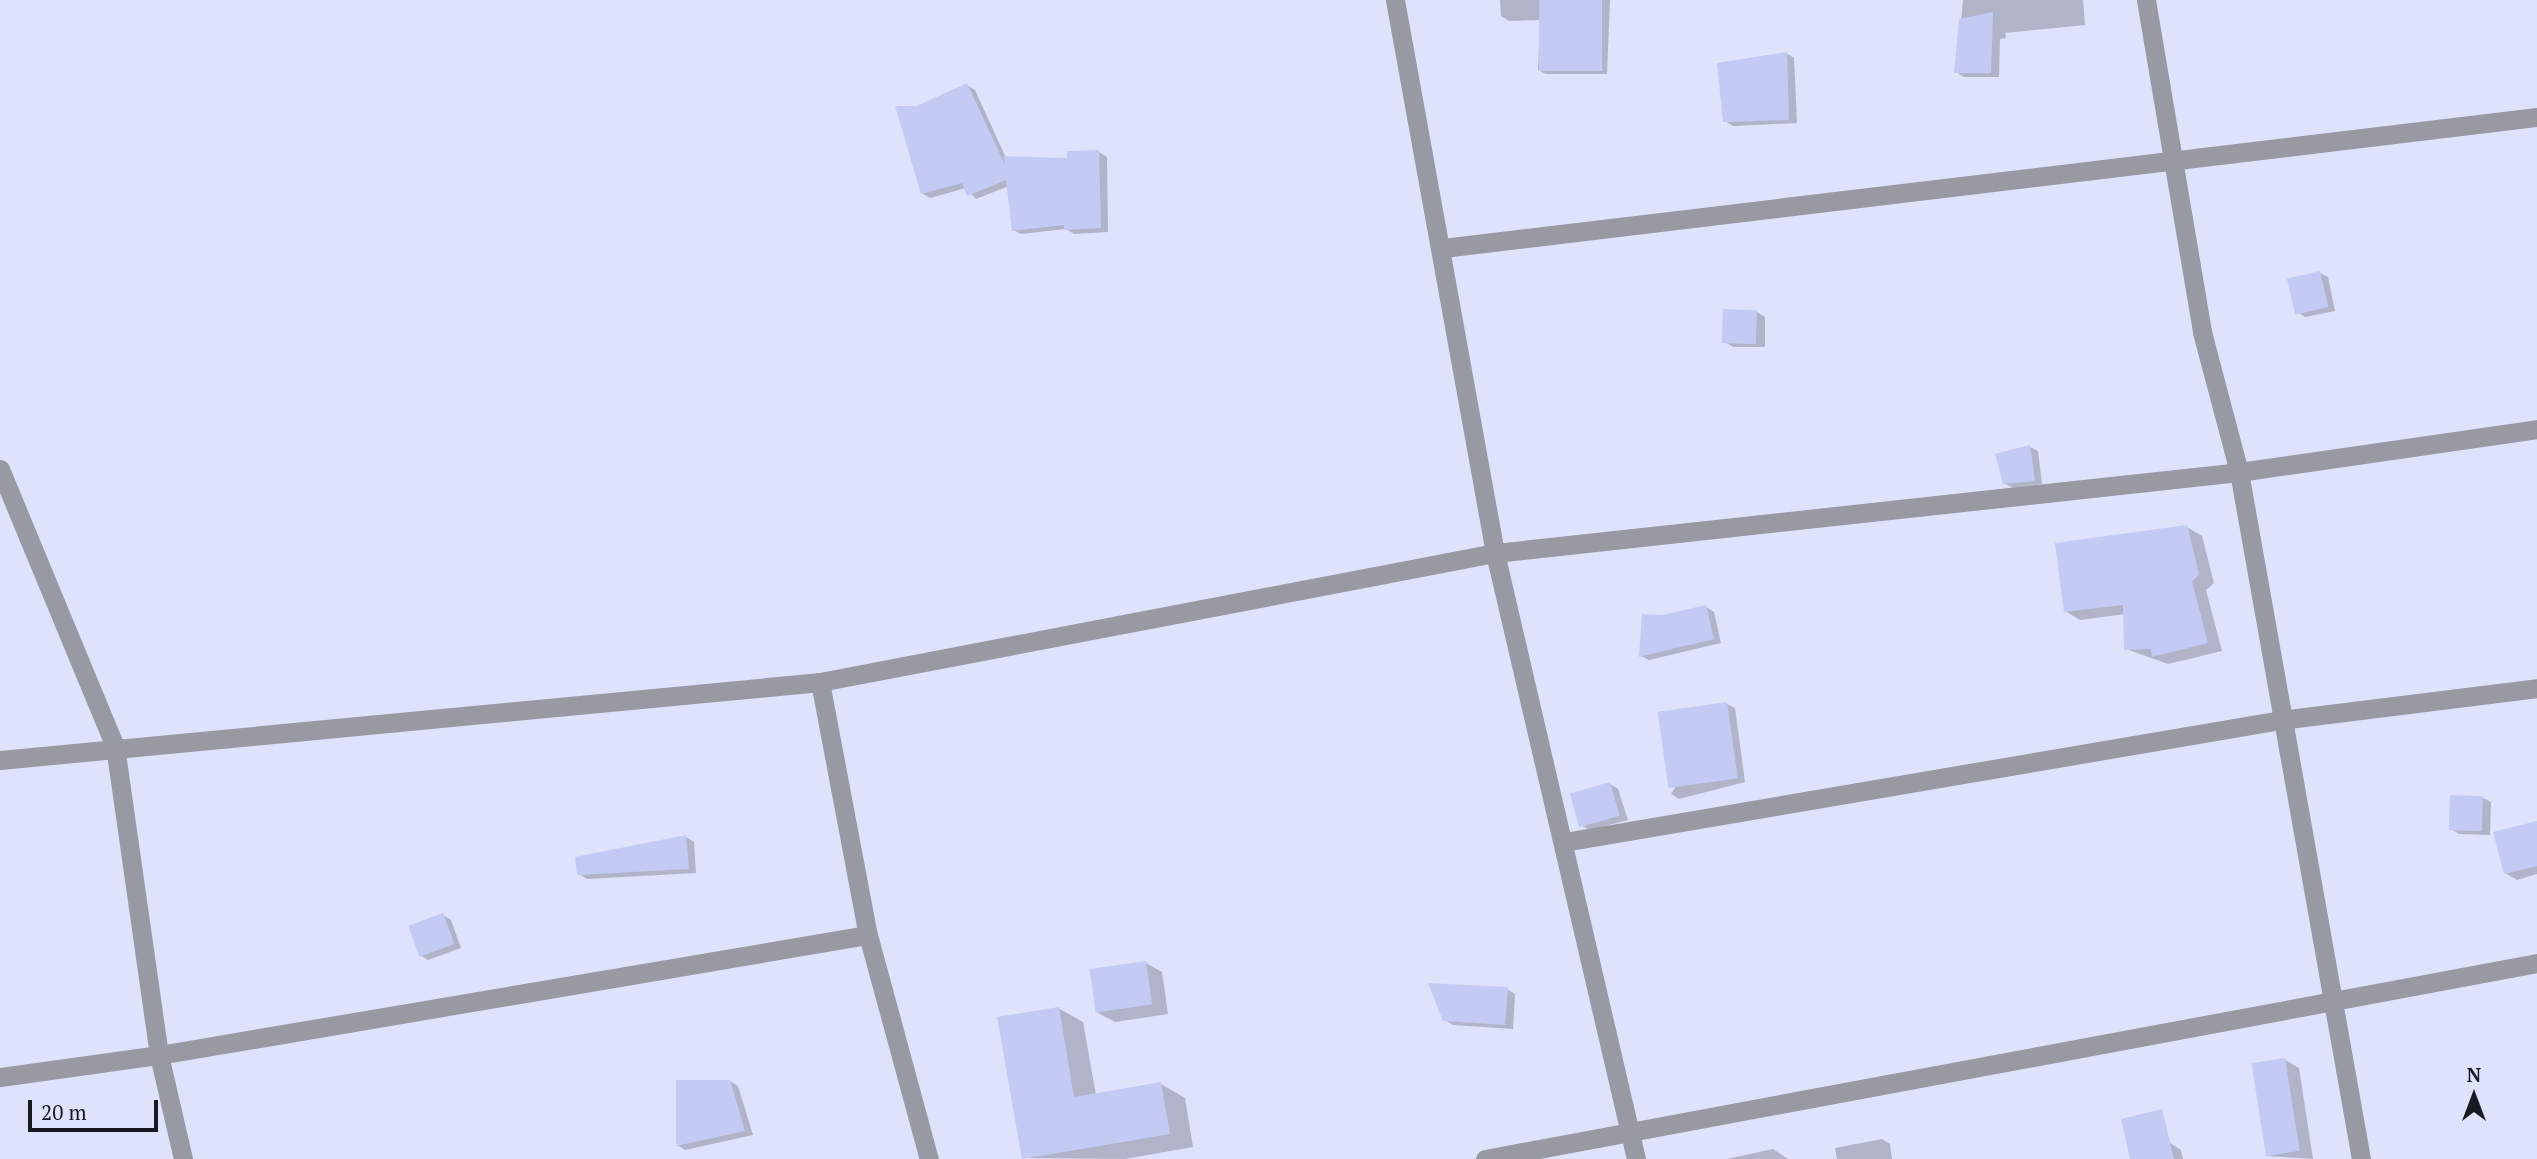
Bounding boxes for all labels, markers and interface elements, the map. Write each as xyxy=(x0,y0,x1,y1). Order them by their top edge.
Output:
north arrow xyxy=(2439,1061,2509,1131)
text: N xyxy=(2467,1062,2481,1087)
scale bar xyxy=(32,1086,161,1130)
text: 20 m xyxy=(41,1098,87,1126)

